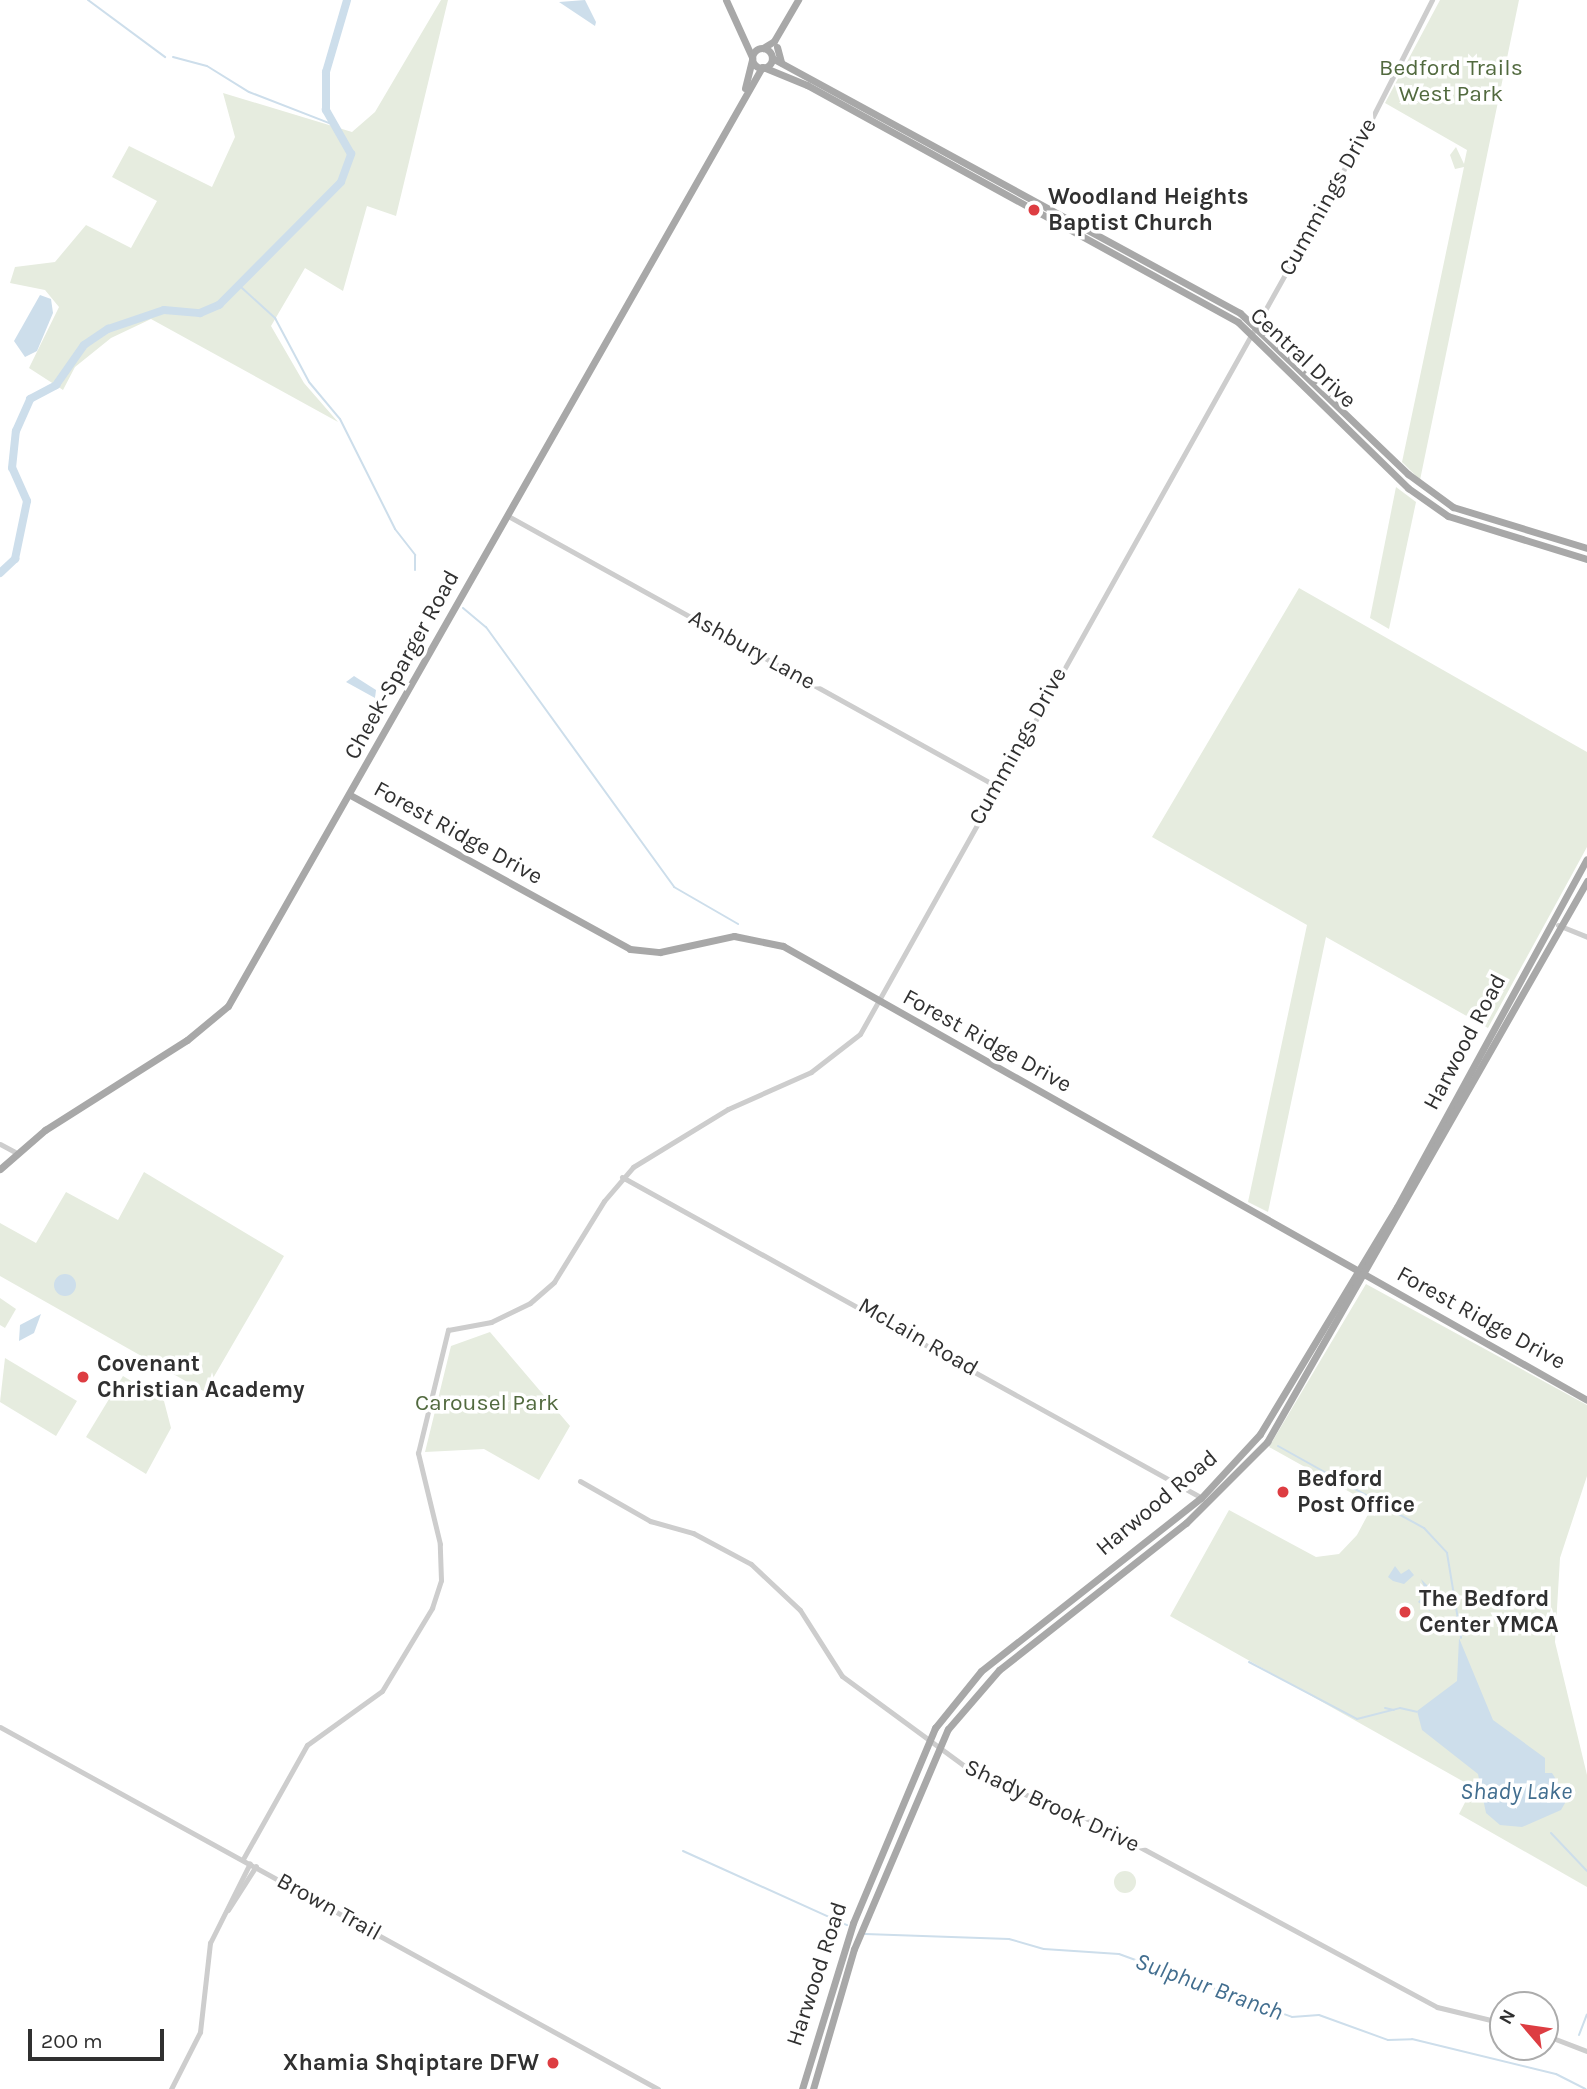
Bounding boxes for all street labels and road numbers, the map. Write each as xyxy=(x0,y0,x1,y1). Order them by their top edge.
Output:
street label: Cummings Drive xyxy=(1273,113,1383,281)
street label: Central Drive xyxy=(1244,302,1362,414)
street label: Cheek-Sparger Road xyxy=(339,566,465,764)
street label: Ashbury Lane xyxy=(684,604,820,696)
street label: Cummings Drive xyxy=(963,662,1073,830)
street label: Forest Ridge Drive xyxy=(369,775,547,891)
street label: Harwood Road xyxy=(1418,969,1512,1115)
street label: Forest Ridge Drive xyxy=(898,983,1076,1099)
street label: Forest Ridge Drive xyxy=(1392,1260,1570,1376)
street label: McLain Road xyxy=(853,1292,983,1382)
street label: Harwood Road xyxy=(1091,1444,1223,1562)
street label: Shady Brook Drive xyxy=(960,1753,1144,1859)
street label: Brown Trail xyxy=(272,1867,386,1947)
street label: Harwood Road xyxy=(781,1898,853,2050)

